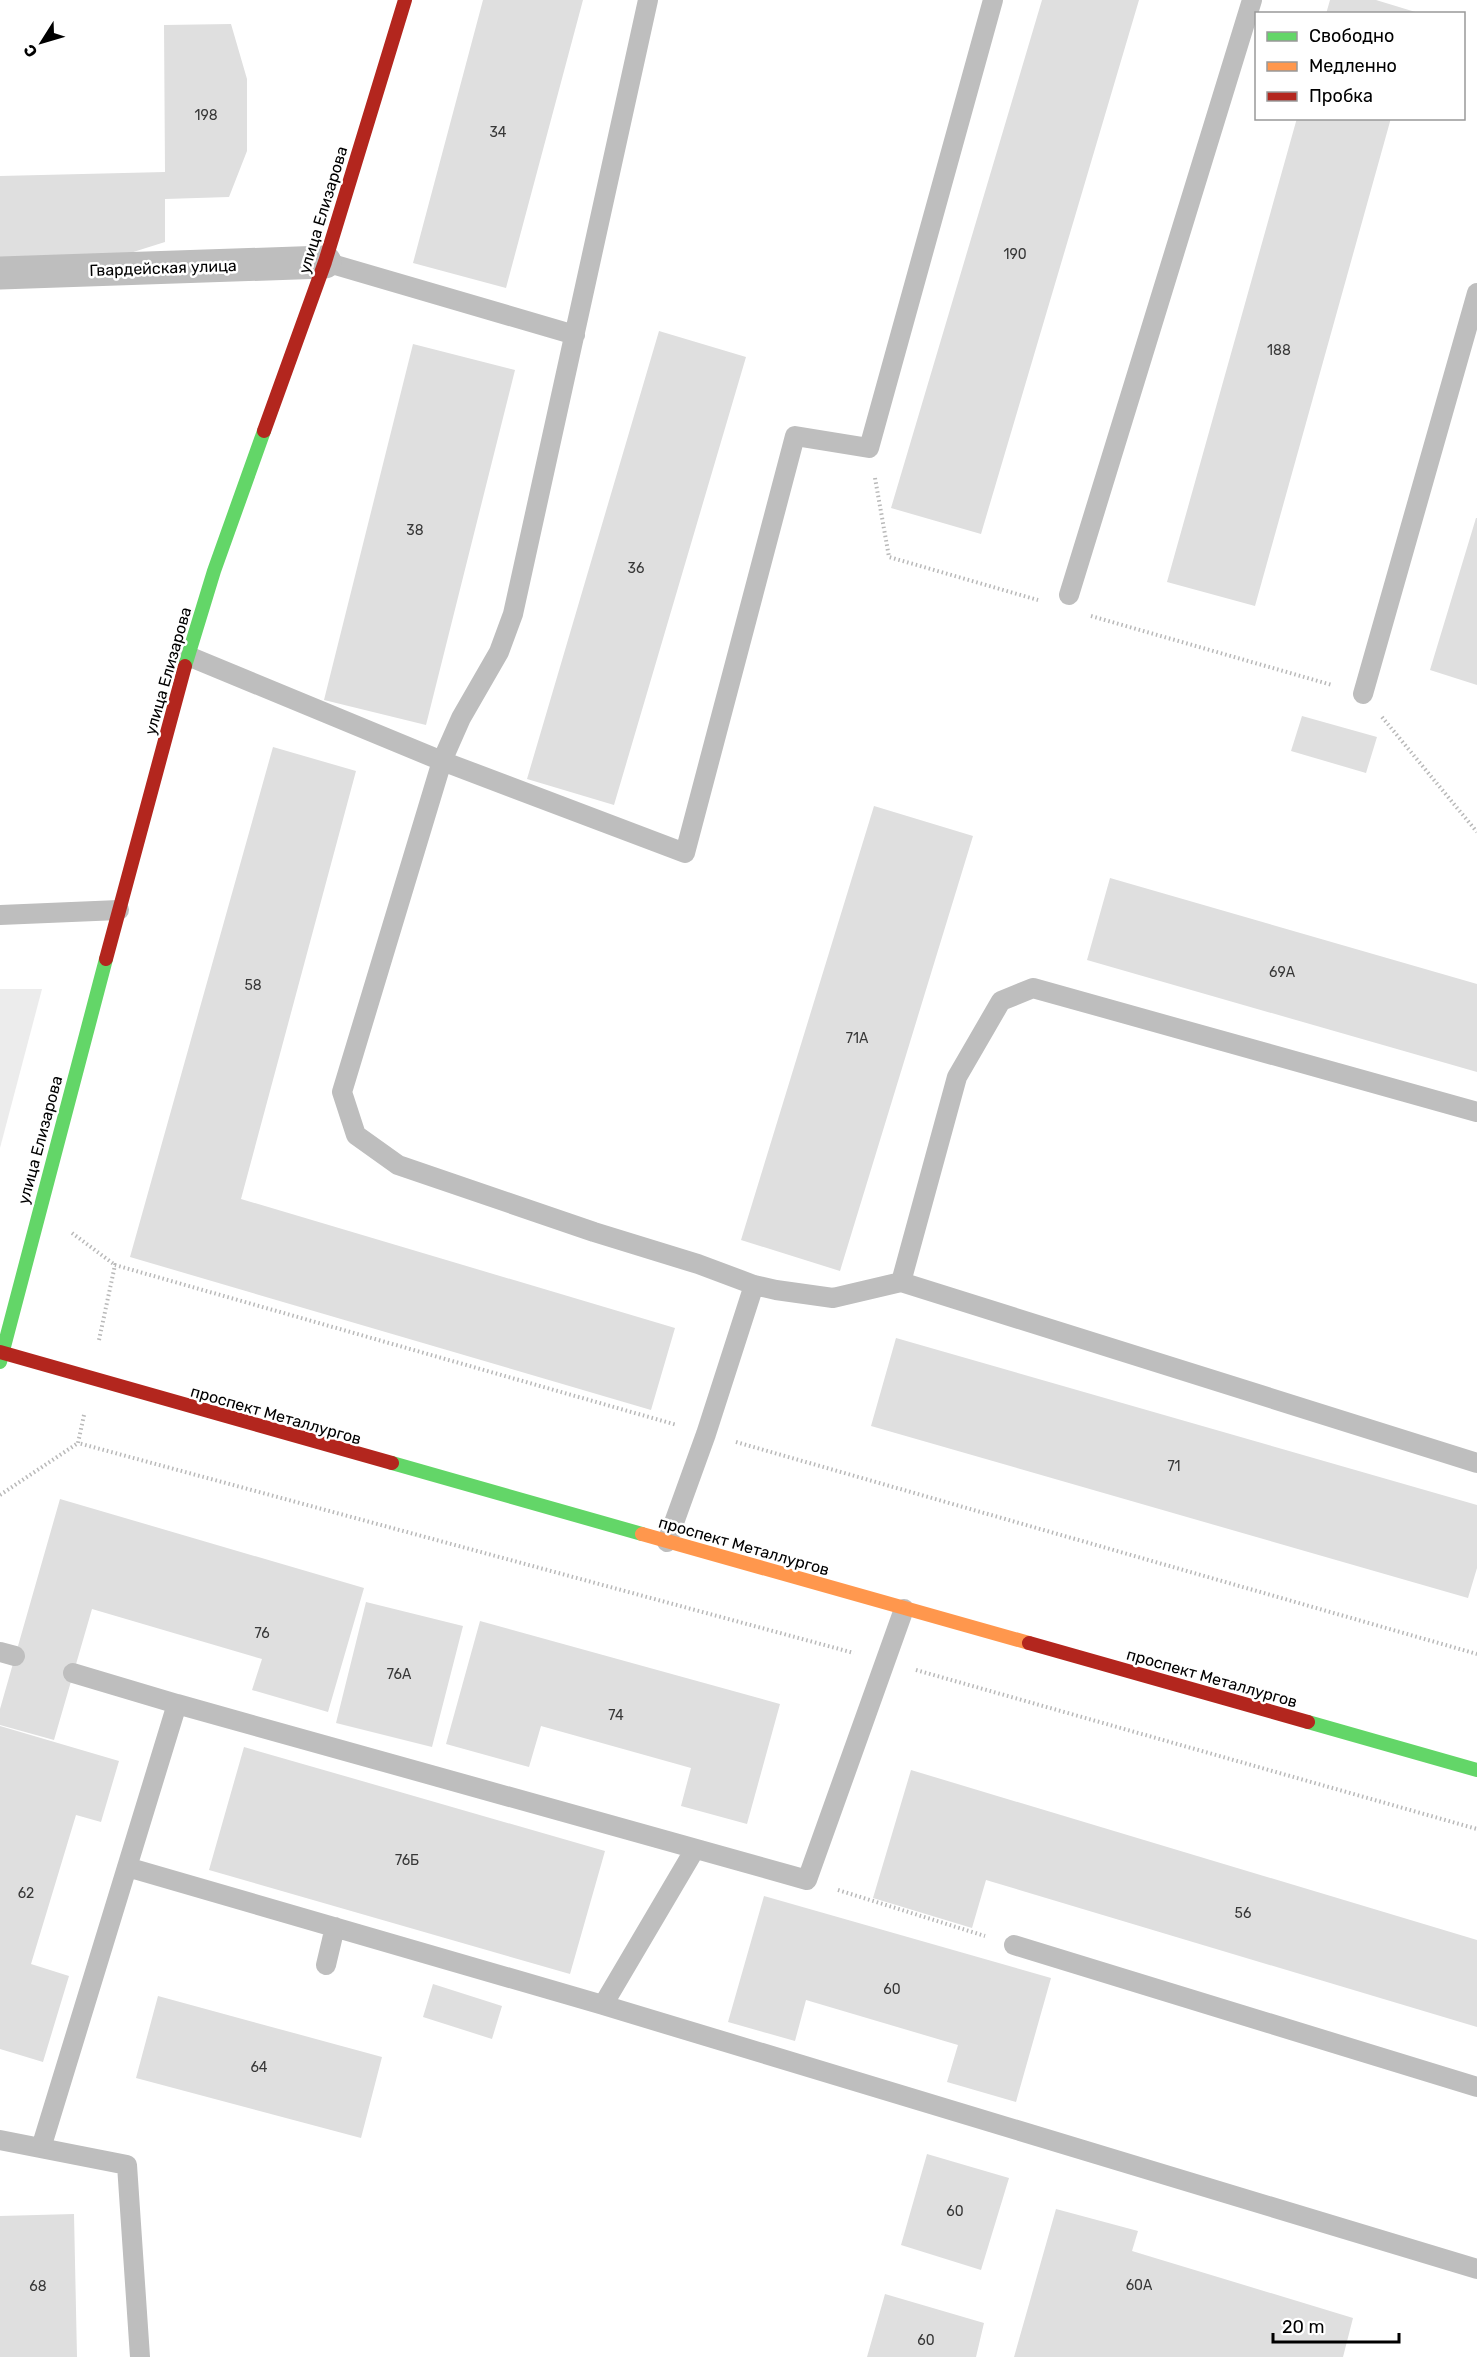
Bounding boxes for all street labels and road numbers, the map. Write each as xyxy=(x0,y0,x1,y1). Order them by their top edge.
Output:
street label: улица Елизарова xyxy=(295,144,351,276)
street label: Гвардейская улица xyxy=(89,256,237,280)
street label: улица Елизарова xyxy=(141,605,195,737)
street label: улица Елизарова xyxy=(14,1074,66,1206)
street label: проспект Металлургов xyxy=(189,1382,363,1448)
street label: проспект Металлургов xyxy=(657,1513,831,1579)
street label: проспект Металлургов xyxy=(1125,1645,1299,1711)

